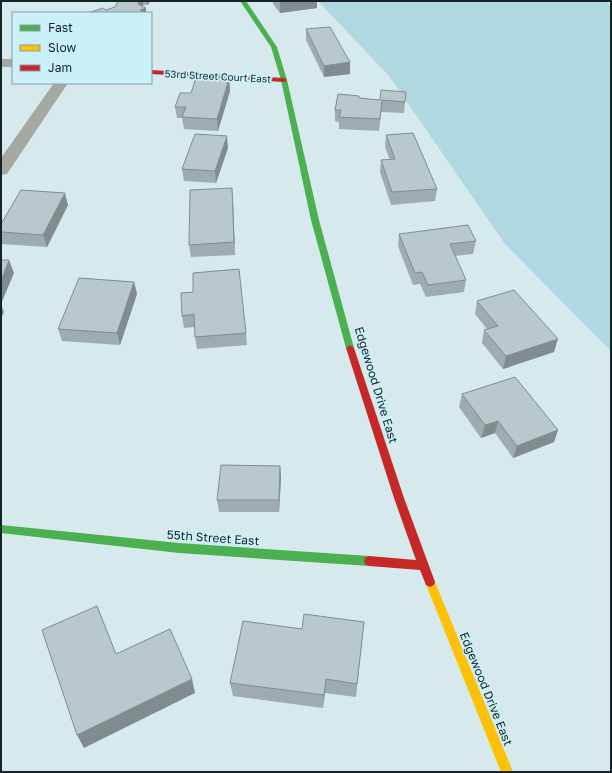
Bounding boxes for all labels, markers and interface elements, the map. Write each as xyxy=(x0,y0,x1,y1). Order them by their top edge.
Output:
legend xyxy=(12,12,152,84)
text: Fast xyxy=(48,20,73,35)
text: Slow xyxy=(48,40,76,55)
text: Jam xyxy=(48,60,72,75)
street label: 53rd Street Court East xyxy=(164,67,272,85)
street label: Edgewood Drive East xyxy=(352,325,401,445)
street label: 55th Street East xyxy=(166,527,260,548)
street label: Edgewood Drive East xyxy=(457,630,516,748)

